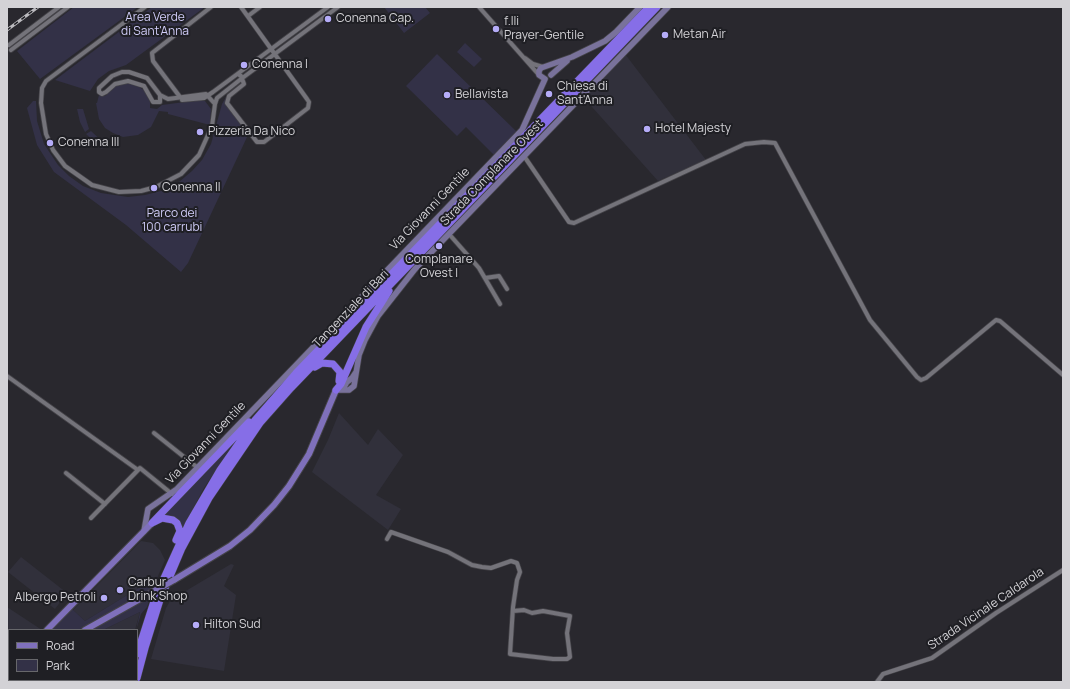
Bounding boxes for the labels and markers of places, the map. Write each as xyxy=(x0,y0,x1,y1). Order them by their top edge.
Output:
place label: Conenna Cap. xyxy=(336,12,414,26)
marker: Conenna Cap. xyxy=(323,14,333,24)
place label: f.lli Prayer-Gentile xyxy=(504,15,584,43)
marker: f.lli Prayer-Gentile xyxy=(491,24,501,34)
place label: Metan Air xyxy=(673,28,726,42)
marker: Metan Air xyxy=(660,30,670,40)
place label: Conenna I xyxy=(252,58,308,72)
marker: Conenna I xyxy=(239,60,249,70)
place label: Chiesa di Sant'Anna xyxy=(557,80,613,108)
place label: Bellavista xyxy=(455,88,508,102)
marker: Chiesa di Sant'Anna xyxy=(544,89,554,99)
marker: Bellavista xyxy=(442,90,452,100)
place label: Hotel Majesty xyxy=(655,122,731,136)
marker: Hotel Majesty xyxy=(642,124,652,134)
place label: Pizzeria Da Nico xyxy=(208,125,295,139)
marker: Pizzeria Da Nico xyxy=(195,127,205,137)
place label: Conenna III xyxy=(58,136,119,150)
marker: Conenna III xyxy=(45,138,55,148)
place label: Conenna II xyxy=(162,181,221,195)
marker: Conenna II xyxy=(149,183,159,193)
marker: Complanare Ovest I xyxy=(434,241,444,251)
place label: Complanare Ovest I xyxy=(405,253,473,281)
place label: Carbur Drink Shop xyxy=(128,576,187,604)
marker: Carbur Drink Shop xyxy=(115,585,125,595)
place label: Albergo Petroli xyxy=(15,591,96,605)
marker: Albergo Petroli xyxy=(99,593,109,603)
place label: Hilton Sud xyxy=(204,618,261,632)
marker: Hilton Sud xyxy=(191,620,201,630)

